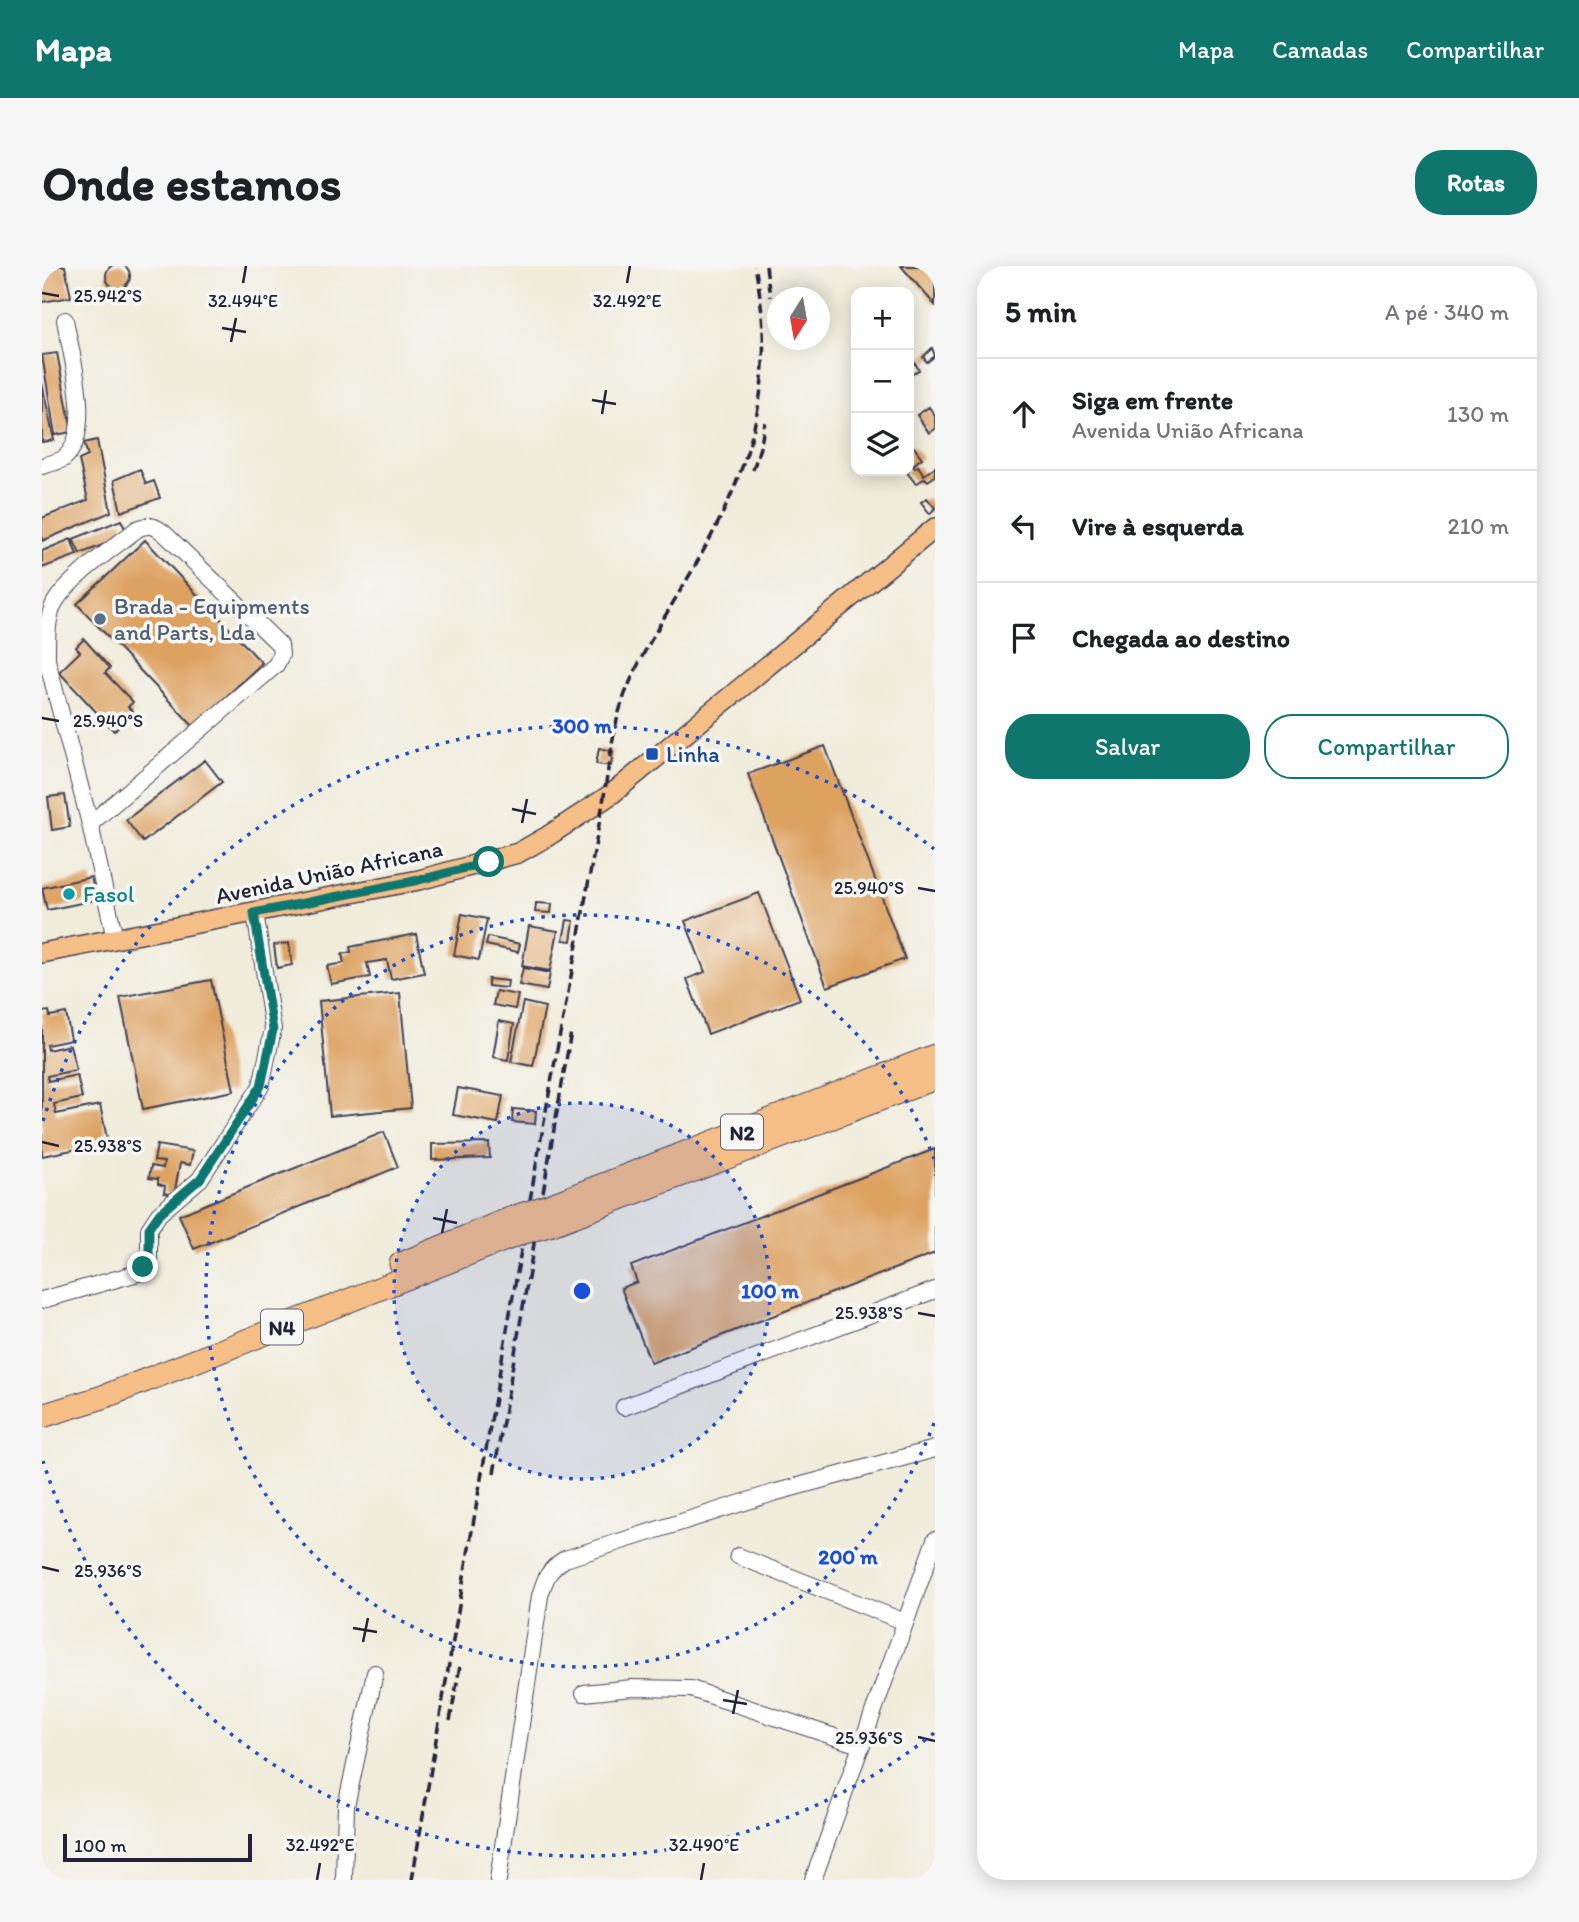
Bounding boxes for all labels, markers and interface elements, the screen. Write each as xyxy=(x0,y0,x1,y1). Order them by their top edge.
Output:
text: Mapa xyxy=(35,30,112,69)
text: Mapa xyxy=(1178,35,1234,64)
text: Camadas xyxy=(1272,35,1368,64)
text: Compartilhar xyxy=(1406,35,1544,64)
button: Rotas xyxy=(1415,150,1537,215)
text: Onde estamos xyxy=(42,153,342,212)
text: 25.942°S xyxy=(74,285,142,307)
north arrow xyxy=(767,287,830,350)
map controls xyxy=(851,287,914,476)
button: + xyxy=(851,287,914,350)
text: 32.494°E xyxy=(208,290,278,312)
text: 32.492°E xyxy=(593,290,661,312)
text: 5 min xyxy=(1005,293,1076,330)
text: A pé · 340 m xyxy=(1385,298,1509,326)
button: − xyxy=(851,350,914,413)
text: Siga em frente xyxy=(1072,384,1233,416)
icon: ahead xyxy=(1005,395,1043,433)
text: 130 m xyxy=(1447,400,1509,428)
button: layers xyxy=(851,413,914,476)
text: Avenida União Africana xyxy=(1072,416,1303,444)
icon: left xyxy=(1005,507,1043,545)
text: Vire à esquerda xyxy=(1072,510,1244,542)
text: 210 m xyxy=(1448,512,1509,540)
place label: Brada - Equipments and Parts, Lda xyxy=(114,592,310,646)
marker: Brada - Equipments and Parts, Lda xyxy=(92,611,108,627)
icon: arrive xyxy=(1005,619,1043,657)
text: Chegada ao destino xyxy=(1072,622,1290,654)
text: 25.940°S xyxy=(73,710,143,732)
text: 300 m xyxy=(552,713,612,738)
button: Salvar xyxy=(1005,714,1250,779)
button: Compartilhar xyxy=(1264,714,1509,779)
place label: Linha xyxy=(666,740,720,768)
marker: Linha xyxy=(644,746,660,762)
street label: Avenida União Africana xyxy=(213,834,445,910)
route start xyxy=(473,846,504,877)
text: 25.940°S xyxy=(834,877,904,899)
place label: Fasol xyxy=(83,880,135,908)
marker: Fasol xyxy=(61,886,77,902)
road number: N2 xyxy=(721,1114,763,1150)
text: 25.938°S xyxy=(74,1135,142,1157)
route end xyxy=(127,1251,158,1282)
text: 100 m xyxy=(741,1278,799,1303)
centre of rings xyxy=(570,1279,594,1303)
text: 25.938°S xyxy=(835,1302,903,1324)
road number: N4 xyxy=(261,1310,303,1344)
text: 200 m xyxy=(818,1544,878,1569)
text: 25.936°S xyxy=(74,1560,142,1582)
text: 25.936°S xyxy=(835,1727,903,1749)
scale bar xyxy=(63,1831,252,1863)
text: 100 m xyxy=(74,1834,126,1857)
text: 32.492°E xyxy=(286,1834,354,1856)
text: 32.490°E xyxy=(669,1834,739,1856)

